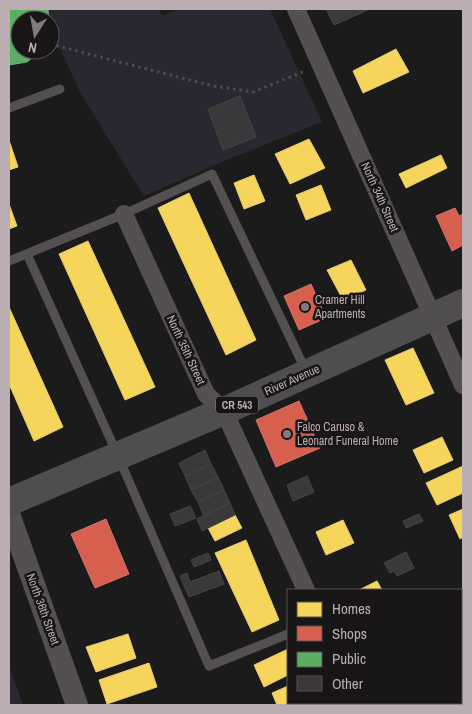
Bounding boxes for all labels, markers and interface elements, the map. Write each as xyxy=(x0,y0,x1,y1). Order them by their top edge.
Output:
north arrow xyxy=(10,10,60,60)
text: N xyxy=(27,38,38,57)
street label: North 34th Street xyxy=(357,160,403,235)
place label: Cramer Hill Apartments xyxy=(314,292,365,322)
marker: Cramer Hill Apartments xyxy=(299,301,311,313)
street label: North 35th Street xyxy=(163,313,209,388)
street label: River Avenue xyxy=(262,361,322,399)
road number: CR 543 xyxy=(216,396,258,414)
place label: Falco Caruso & Leonard Funeral Home xyxy=(297,419,398,449)
marker: Falco Caruso & Leonard Funeral Home xyxy=(281,428,293,440)
street label: North 36th Street xyxy=(23,571,63,647)
legend xyxy=(287,589,462,704)
text: Homes xyxy=(332,598,371,619)
text: Shops xyxy=(332,623,367,644)
text: Public xyxy=(332,648,366,669)
text: Other xyxy=(332,673,363,694)

